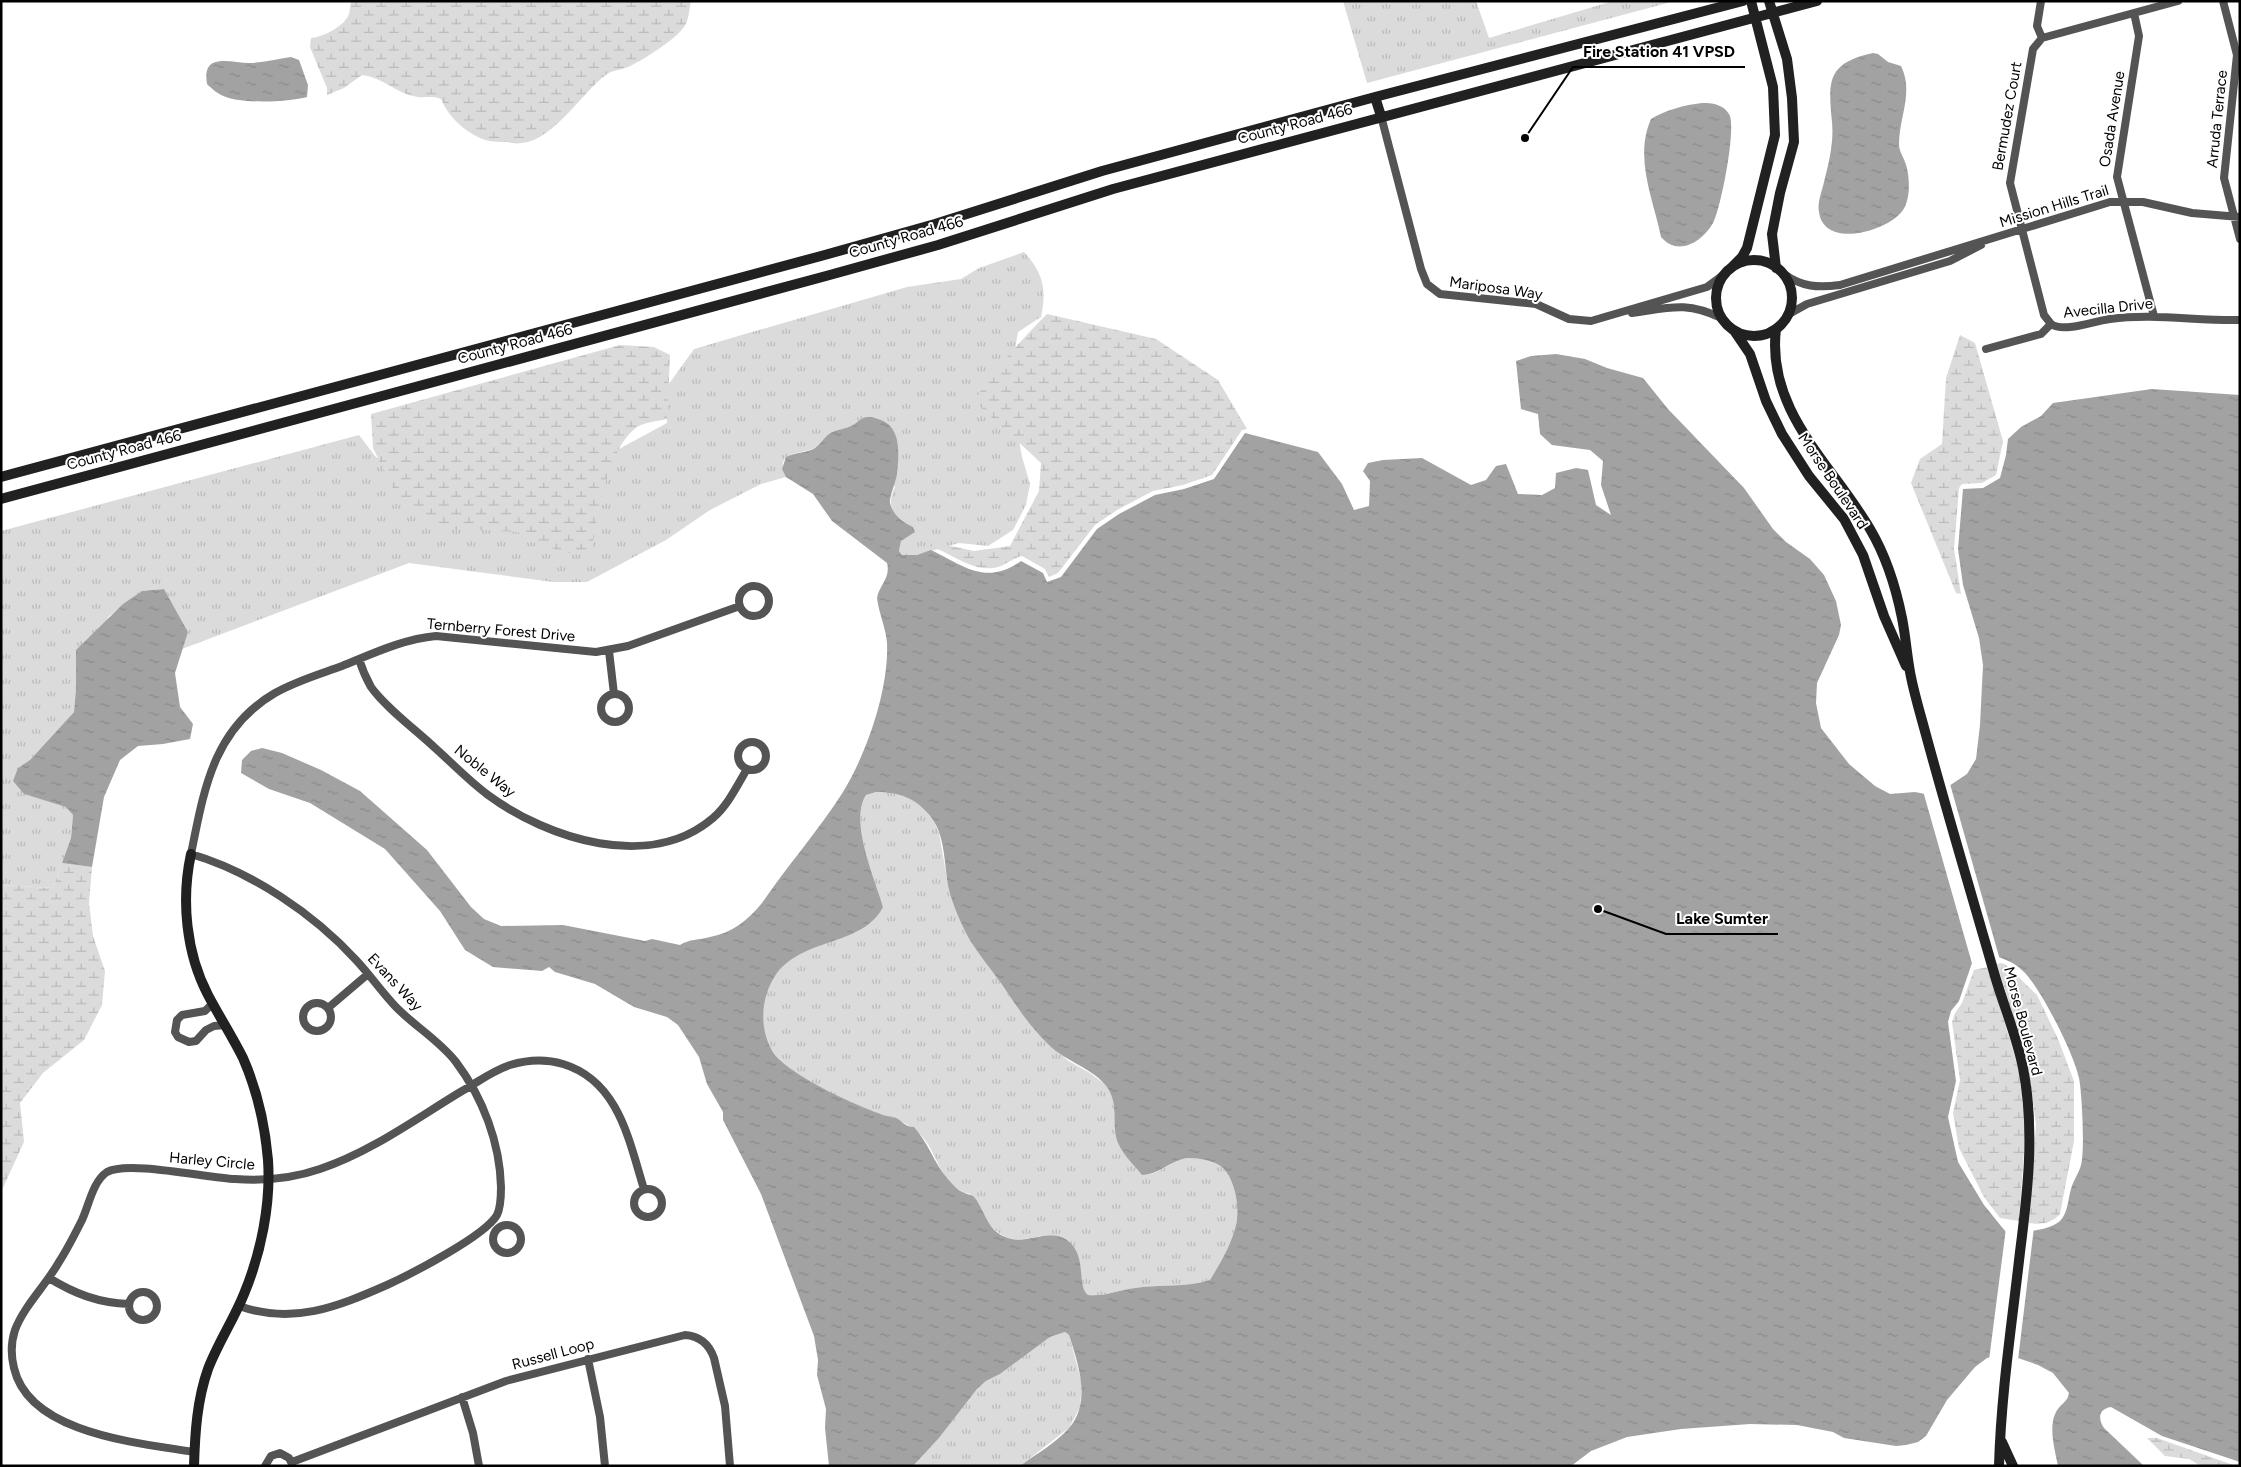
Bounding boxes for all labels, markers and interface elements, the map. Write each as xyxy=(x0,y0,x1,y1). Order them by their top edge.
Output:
callout: Fire Station 41 VPSD xyxy=(1573,36,1745,67)
text: Fire Station 41 VPSD xyxy=(1583,42,1735,61)
street label: Bermudez Court xyxy=(1989,60,2025,172)
street label: Arruda Terrace xyxy=(2203,69,2231,169)
street label: Osada Avenue xyxy=(2096,70,2128,168)
street label: County Road 466 xyxy=(1236,100,1355,148)
street label: Mission Hills Trail xyxy=(1997,181,2111,231)
street label: County Road 466 xyxy=(847,212,966,262)
street label: Mariposa Way xyxy=(1448,273,1544,303)
street label: Avecilla Drive xyxy=(2062,294,2154,322)
street label: County Road 466 xyxy=(456,320,575,368)
street label: County Road 466 xyxy=(65,426,184,474)
street label: Morse Boulevard xyxy=(1794,430,1872,532)
street label: Ternberry Forest Drive xyxy=(426,615,576,645)
street label: Noble Way xyxy=(451,741,519,801)
callout: Lake Sumter xyxy=(1666,903,1778,934)
text: Lake Sumter xyxy=(1676,909,1768,928)
street label: Evans Way xyxy=(364,949,426,1015)
street label: Morse Boulevard xyxy=(2000,965,2046,1077)
street label: Harley Circle xyxy=(168,1148,256,1174)
street label: Russell Loop xyxy=(510,1334,596,1374)

